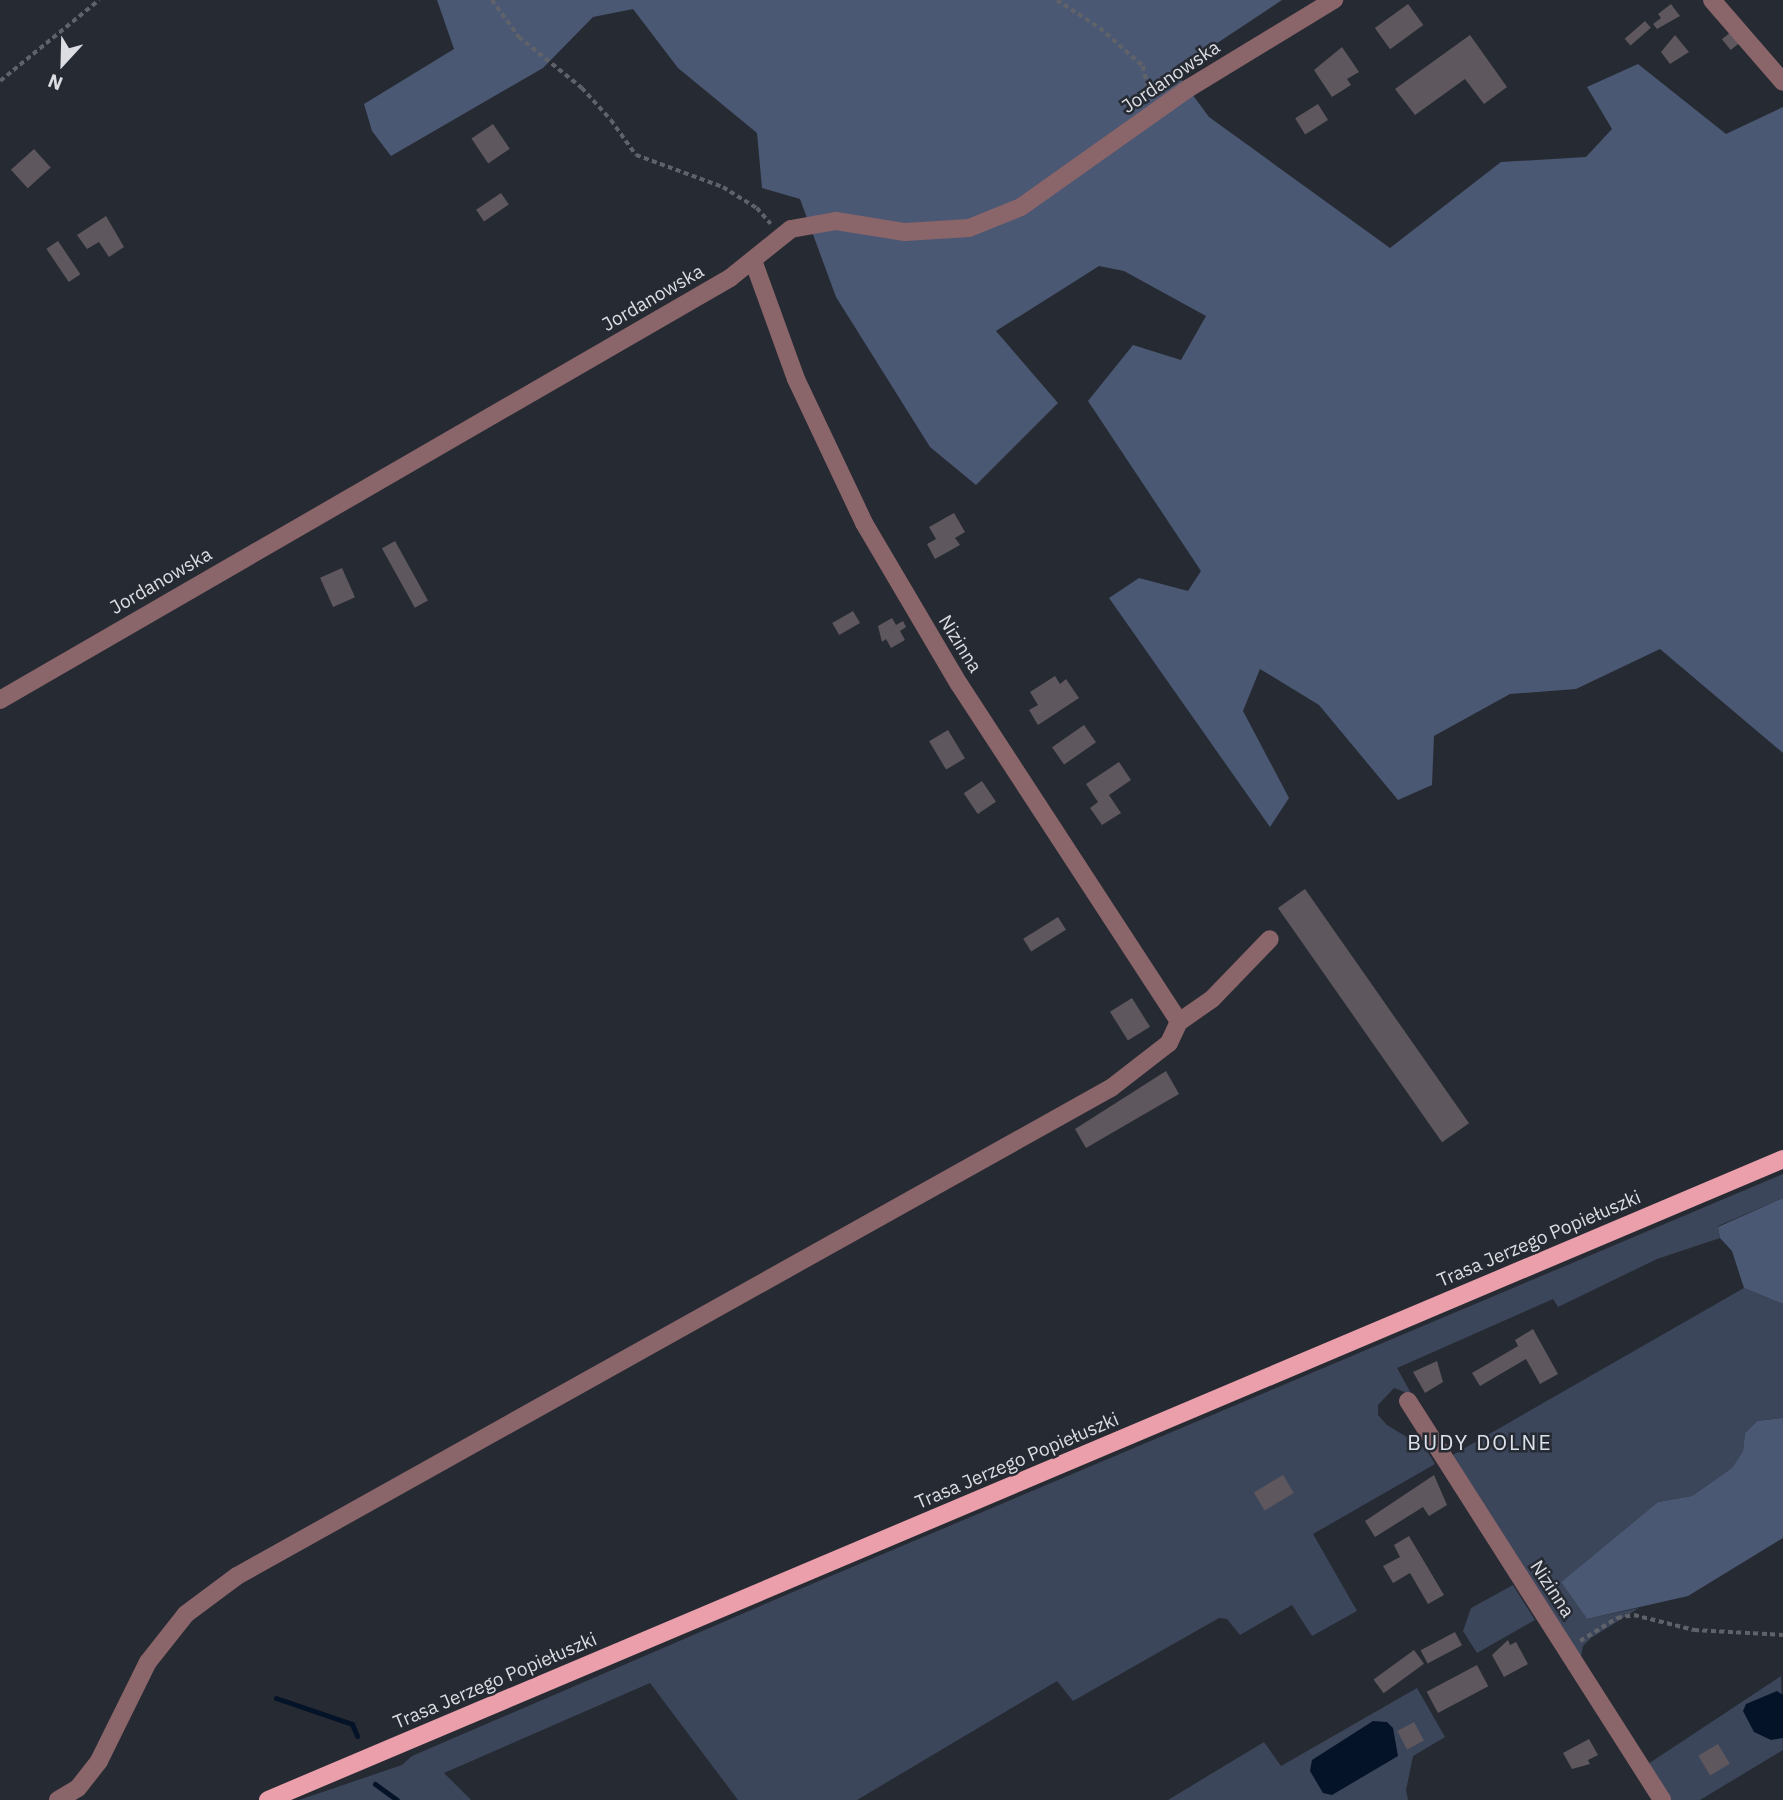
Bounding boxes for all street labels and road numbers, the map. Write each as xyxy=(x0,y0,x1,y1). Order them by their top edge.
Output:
street label: Jordanowska xyxy=(1118,36,1224,118)
street label: Jordanowska xyxy=(598,260,708,336)
street label: Jordanowska xyxy=(106,543,216,619)
street label: Nizinna xyxy=(934,611,986,677)
street label: Trasa Jerzego Popiełuszki xyxy=(1434,1186,1644,1292)
street label: Trasa Jerzego Popiełuszki xyxy=(912,1408,1122,1514)
street label: Nizinna xyxy=(1525,1556,1579,1622)
street label: Trasa Jerzego Popiełuszki xyxy=(390,1628,600,1734)

